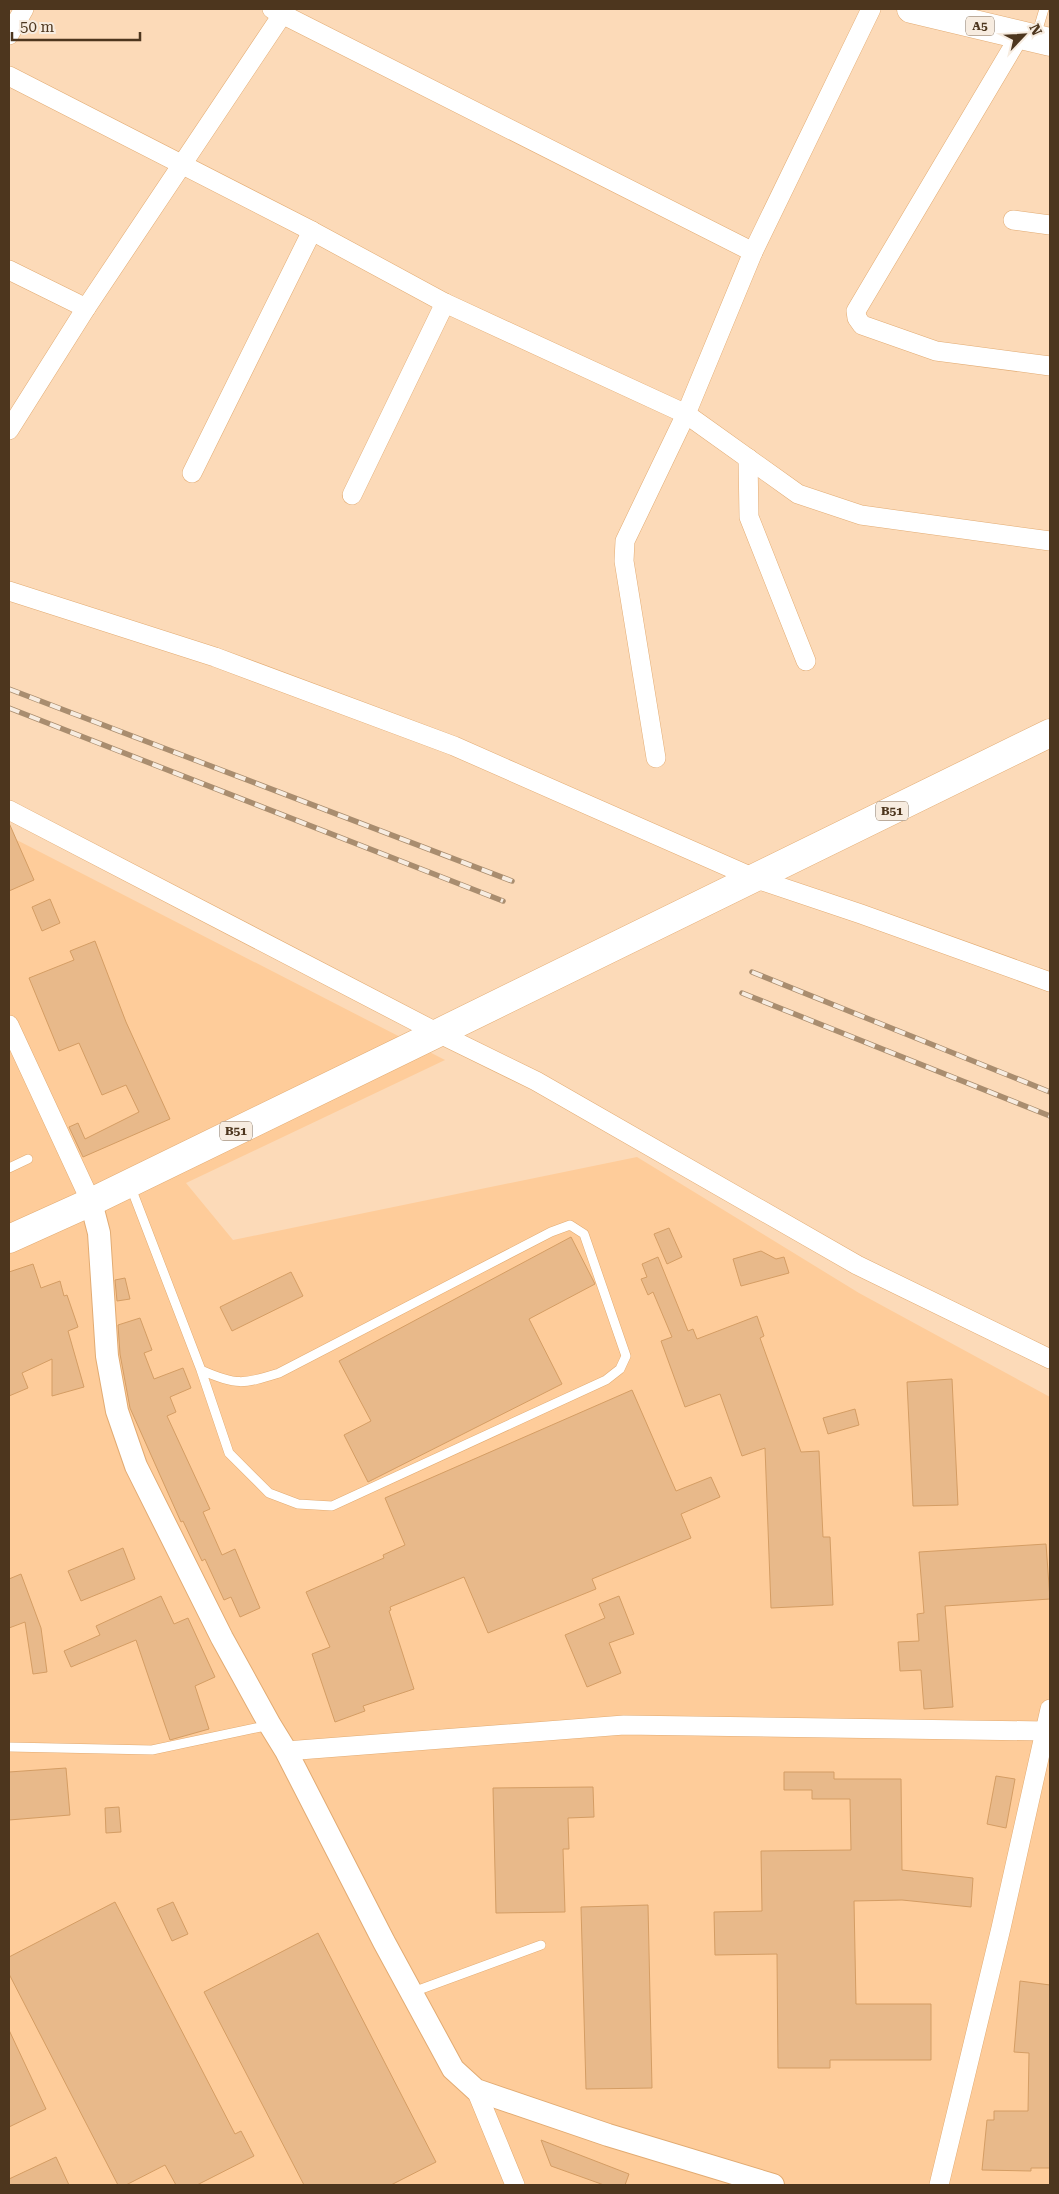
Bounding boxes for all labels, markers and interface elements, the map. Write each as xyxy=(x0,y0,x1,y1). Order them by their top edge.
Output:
scale bar xyxy=(12,10,140,42)
north arrow xyxy=(999,10,1049,60)
road number: A5 xyxy=(966,16,994,36)
text: 50 m xyxy=(20,18,55,36)
text: N xyxy=(1026,21,1045,38)
road number: B51 xyxy=(876,801,908,820)
road number: B51 xyxy=(220,1122,252,1140)

